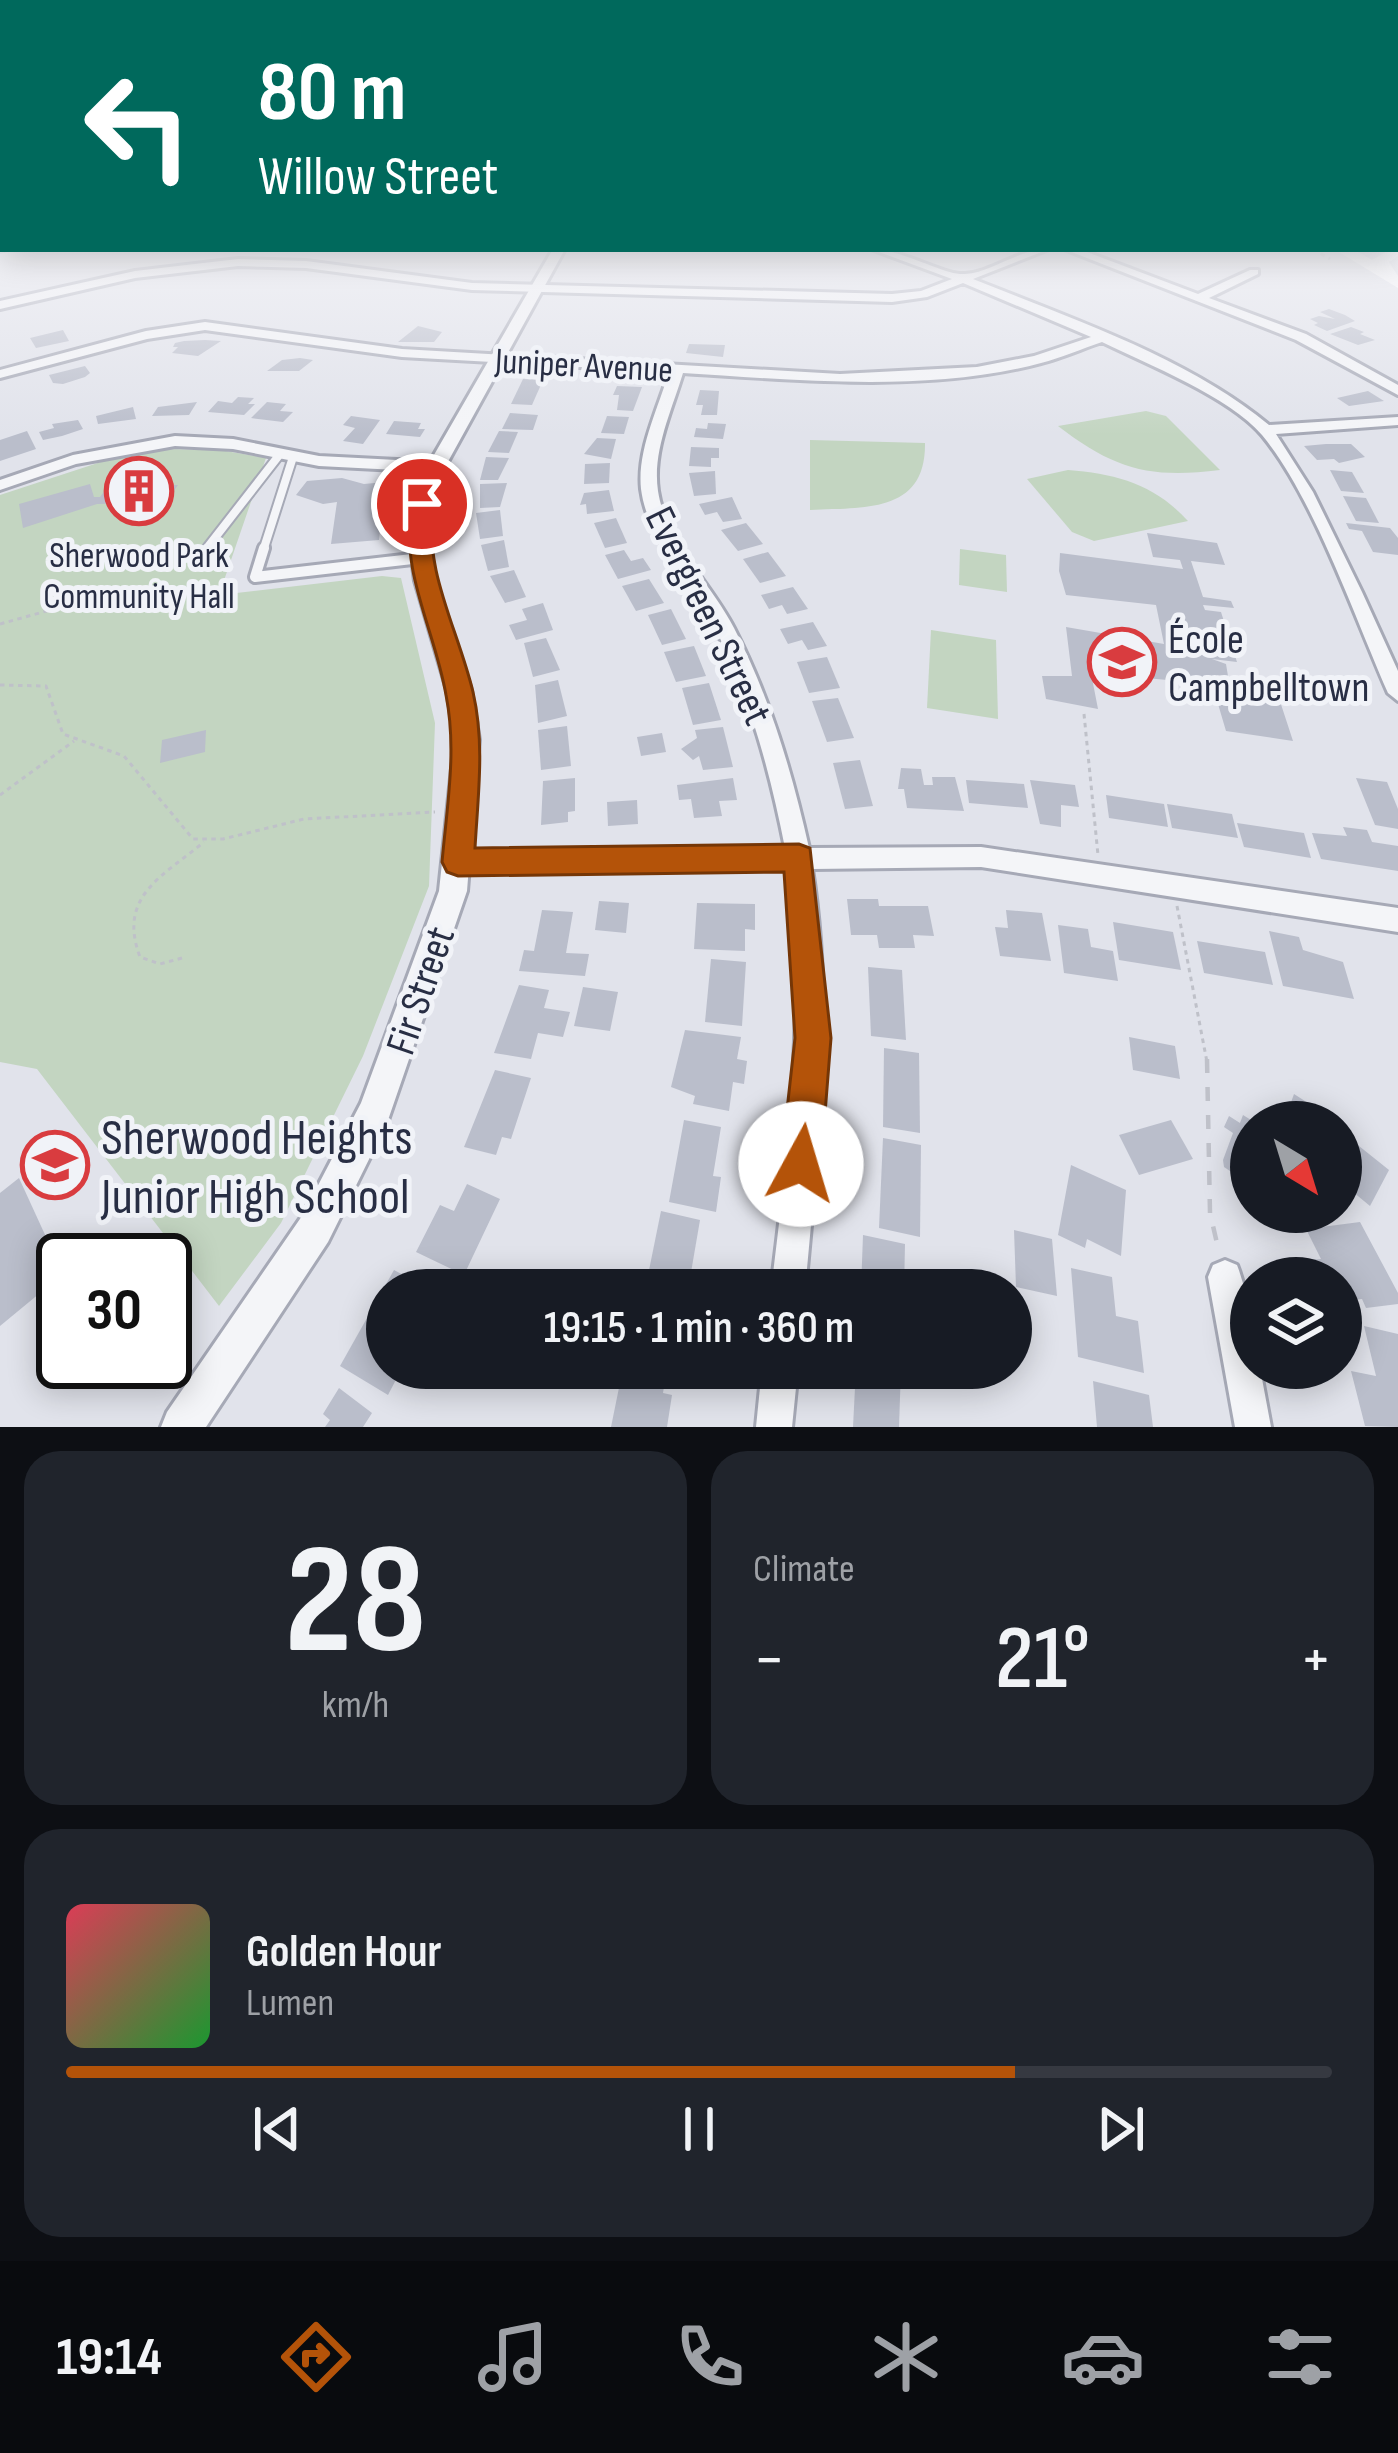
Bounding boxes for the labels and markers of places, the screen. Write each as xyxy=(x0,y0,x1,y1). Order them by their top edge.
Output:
pin xyxy=(371,453,473,555)
building icon: Sherwood Park Community Hall xyxy=(104,456,174,526)
place label: Sherwood Park Community Hall xyxy=(43,535,235,619)
place label: École Campbelltown xyxy=(1168,615,1369,714)
school or university icon: École Campbelltown xyxy=(1087,627,1157,697)
place label: Sherwood Heights Junior High School xyxy=(100,1108,413,1228)
school or university icon: Sherwood Heights Junior High School xyxy=(20,1130,90,1200)

